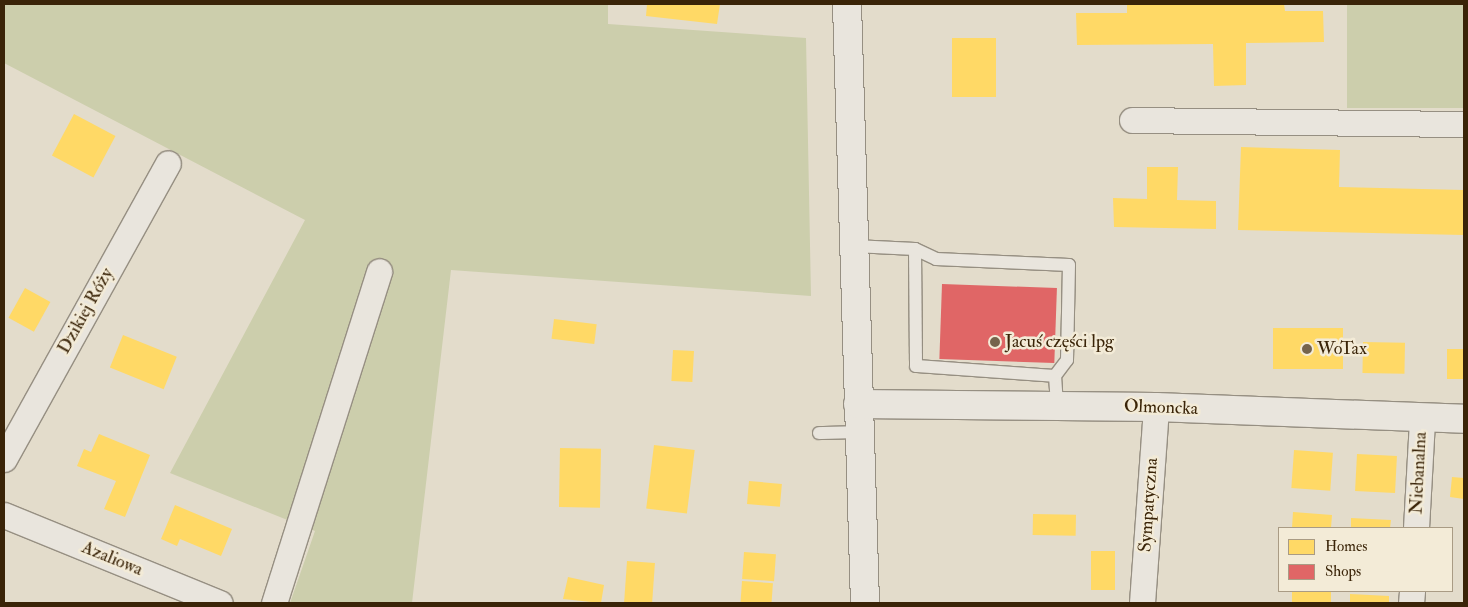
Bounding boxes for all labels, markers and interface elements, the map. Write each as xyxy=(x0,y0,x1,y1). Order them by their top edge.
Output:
street label: Dzikiej Róży xyxy=(54,264,118,358)
place label: Jacuś części lpg xyxy=(1005,331,1114,353)
marker: Jacuś części lpg xyxy=(989,336,1001,348)
place label: WoTax xyxy=(1317,338,1367,360)
marker: WoTax xyxy=(1301,343,1313,355)
street label: Olmoncka xyxy=(1124,396,1198,420)
street label: Niebanalna xyxy=(1406,431,1432,515)
street label: Sympatyczna xyxy=(1135,457,1163,553)
legend xyxy=(1278,527,1453,592)
street label: Azaliowa xyxy=(78,537,146,581)
text: Homes xyxy=(1325,537,1367,556)
text: Shops xyxy=(1325,562,1361,581)

